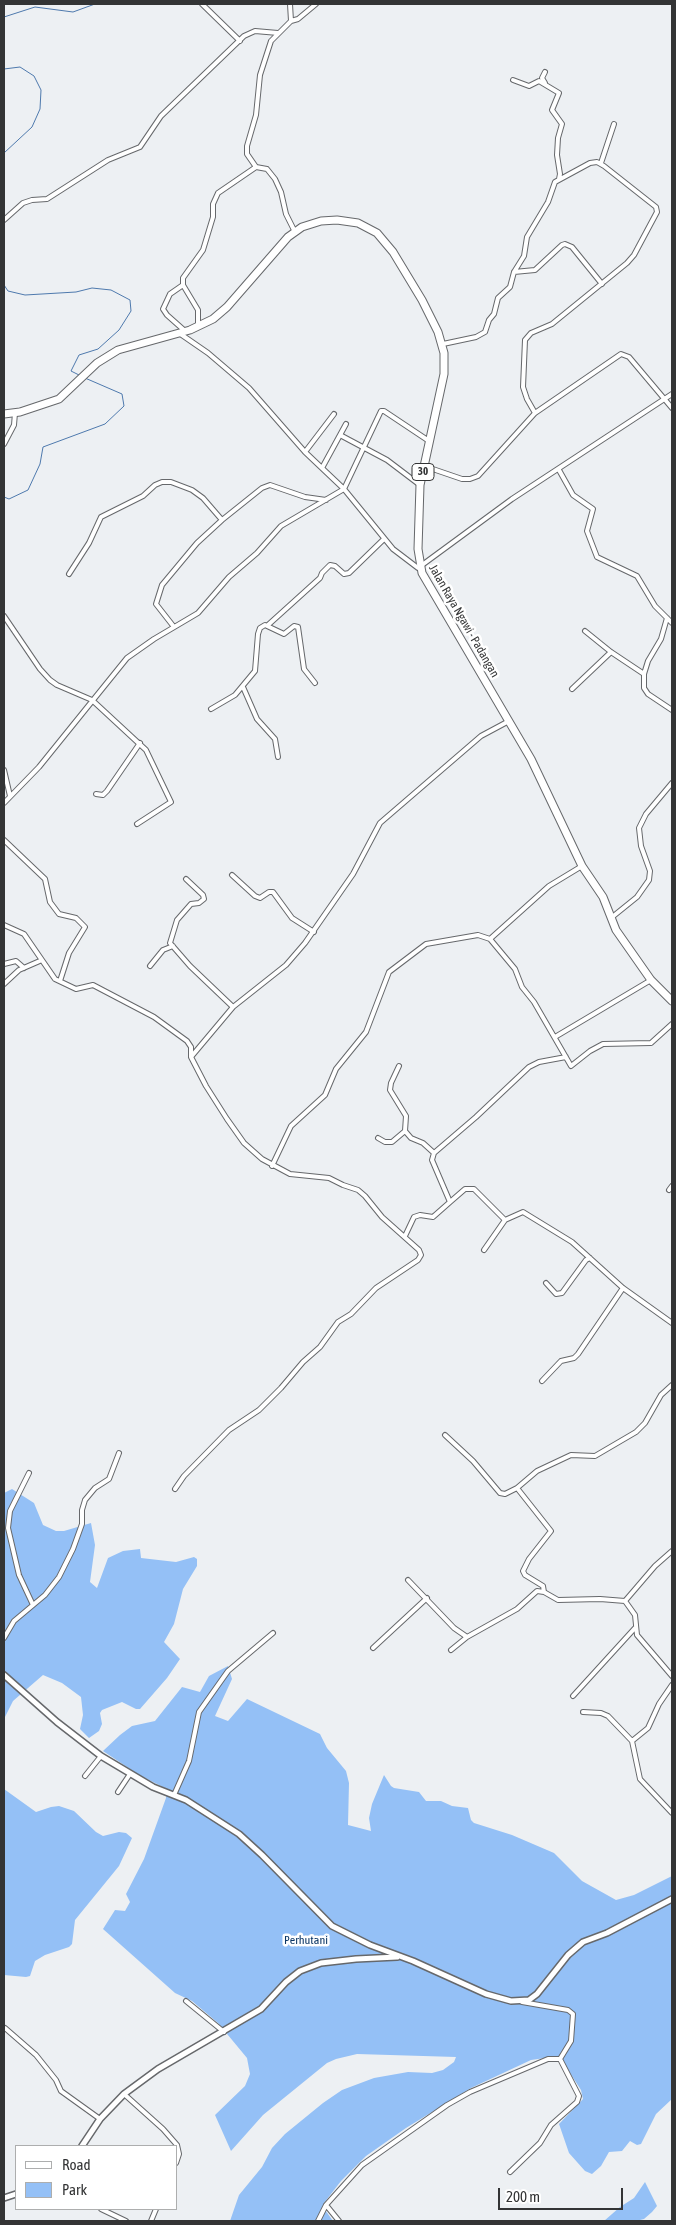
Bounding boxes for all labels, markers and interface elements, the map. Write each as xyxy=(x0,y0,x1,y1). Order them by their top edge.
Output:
road number: 30 xyxy=(412,464,434,481)
street label: Jalan Raya Ngawi - Padangan xyxy=(426,562,502,680)
park label: Perhutani xyxy=(284,1933,328,1947)
legend xyxy=(15,2145,178,2210)
text: Road xyxy=(62,2156,91,2173)
scale bar xyxy=(501,2178,626,2210)
text: Park xyxy=(62,2181,87,2198)
text: 200 m xyxy=(506,2188,540,2205)

